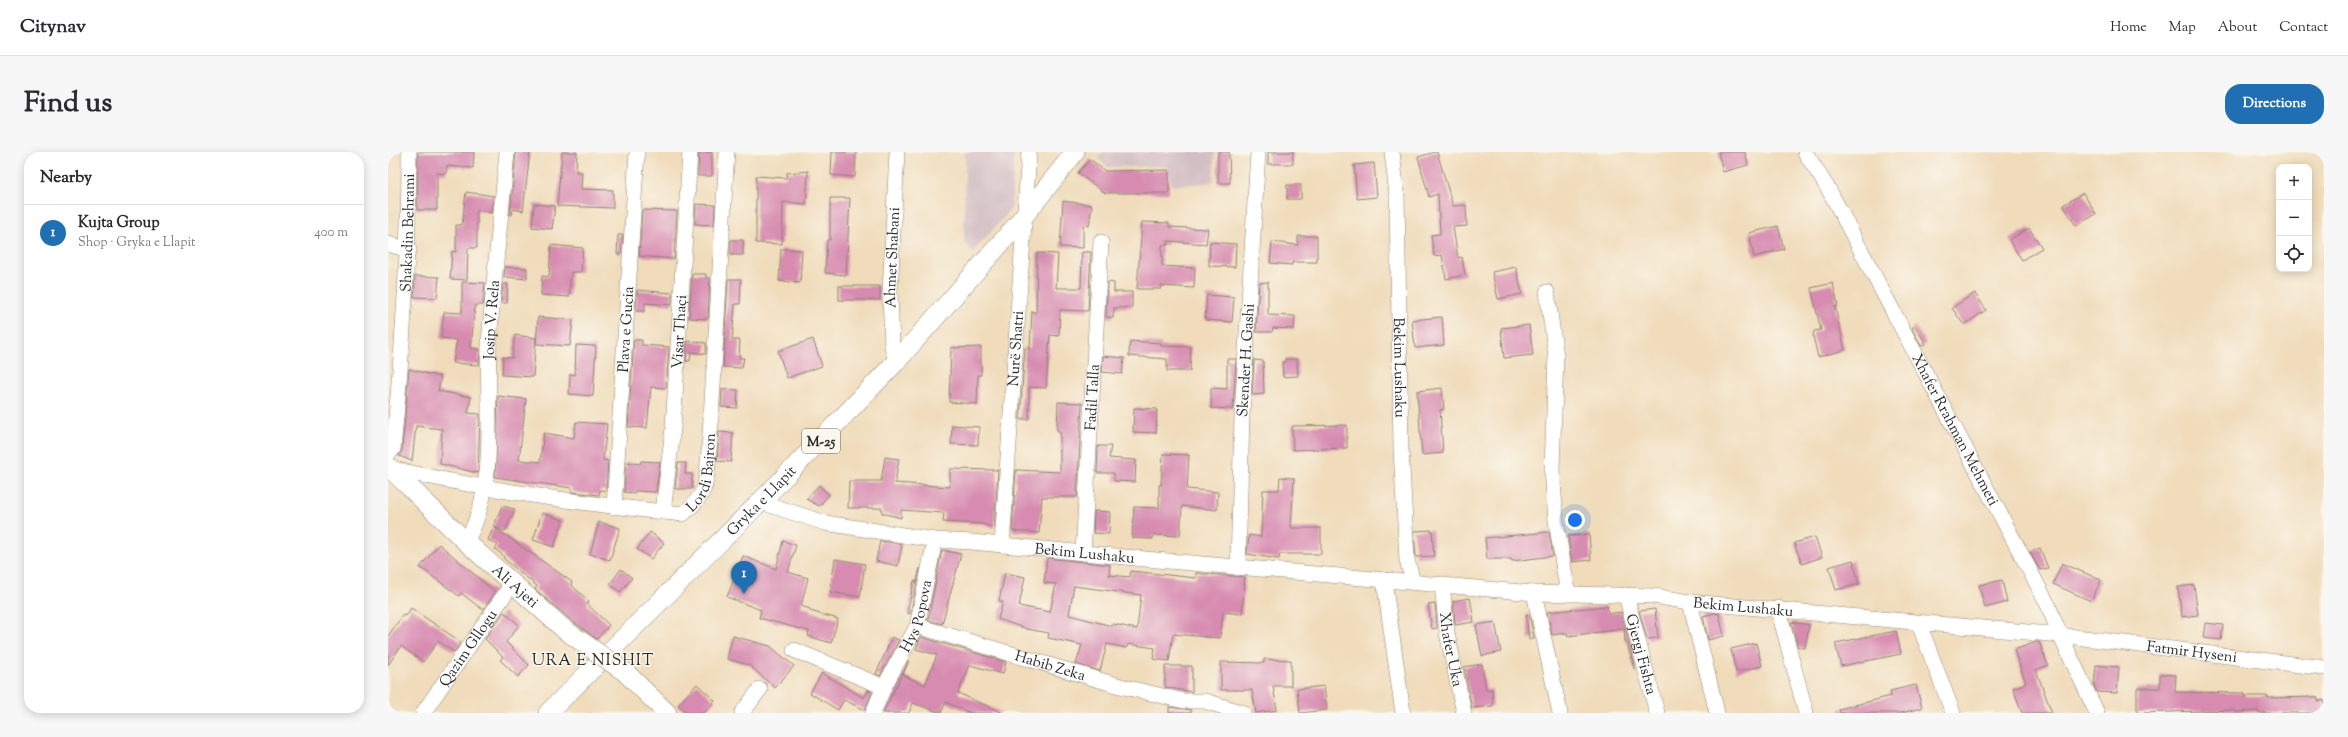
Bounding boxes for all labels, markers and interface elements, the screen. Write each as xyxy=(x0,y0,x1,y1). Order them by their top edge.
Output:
text: Citynav xyxy=(20,14,86,41)
text: Home xyxy=(2110,18,2147,38)
text: Map xyxy=(2169,18,2196,38)
text: About xyxy=(2218,18,2257,38)
text: Contact xyxy=(2279,18,2328,38)
text: Find us xyxy=(24,84,112,124)
button: Directions xyxy=(2225,84,2324,124)
map controls xyxy=(2276,164,2312,272)
button: + xyxy=(2276,164,2312,200)
text: Nearby xyxy=(40,166,92,190)
street label: Shakadin Behrami xyxy=(396,173,421,293)
button: − xyxy=(2276,200,2312,236)
street label: Ahmet Shabani xyxy=(881,207,906,309)
text: Kujta Group xyxy=(78,213,160,234)
text: 1 xyxy=(51,224,55,242)
text: 400 m xyxy=(314,224,348,242)
text: Shop · Gryka e Llapit xyxy=(78,234,195,252)
button: locate xyxy=(2276,236,2312,272)
street label: Josip V. Rela xyxy=(480,279,506,361)
street label: Plava e Gucia xyxy=(614,286,640,373)
street label: Visar Thaçi xyxy=(668,294,693,369)
street label: Skender H. Gashi xyxy=(1233,303,1261,418)
street label: Nurë Shatri xyxy=(1004,310,1030,387)
street label: Bekim Lushaku xyxy=(1387,317,1410,418)
street label: Xhafer Rrahman Mehmeti xyxy=(1905,351,2003,510)
street label: Fadil Talla xyxy=(1081,364,1106,431)
road number: M-25 xyxy=(802,429,840,453)
street label: Lordi Bajron xyxy=(682,432,722,518)
street label: Gryka e Llapit xyxy=(723,462,802,541)
your location xyxy=(1565,510,1585,530)
street label: Bekim Lushaku xyxy=(1034,539,1136,570)
street label: Ali Ajeti xyxy=(486,560,542,614)
pin: 1 xyxy=(731,561,757,594)
street label: Hys Popova xyxy=(896,578,938,657)
street label: Bekim Lushaku xyxy=(1692,593,1794,623)
street label: Qazim Gllogu xyxy=(435,606,503,692)
street label: Xhafer Uka xyxy=(1433,611,1467,689)
street label: Gjergj Fishta xyxy=(1619,612,1661,697)
street label: Fatmir Hyseni xyxy=(2145,637,2238,669)
street label: Habib Zeka xyxy=(1012,646,1088,687)
district label: URA E NISHIT xyxy=(532,650,654,673)

